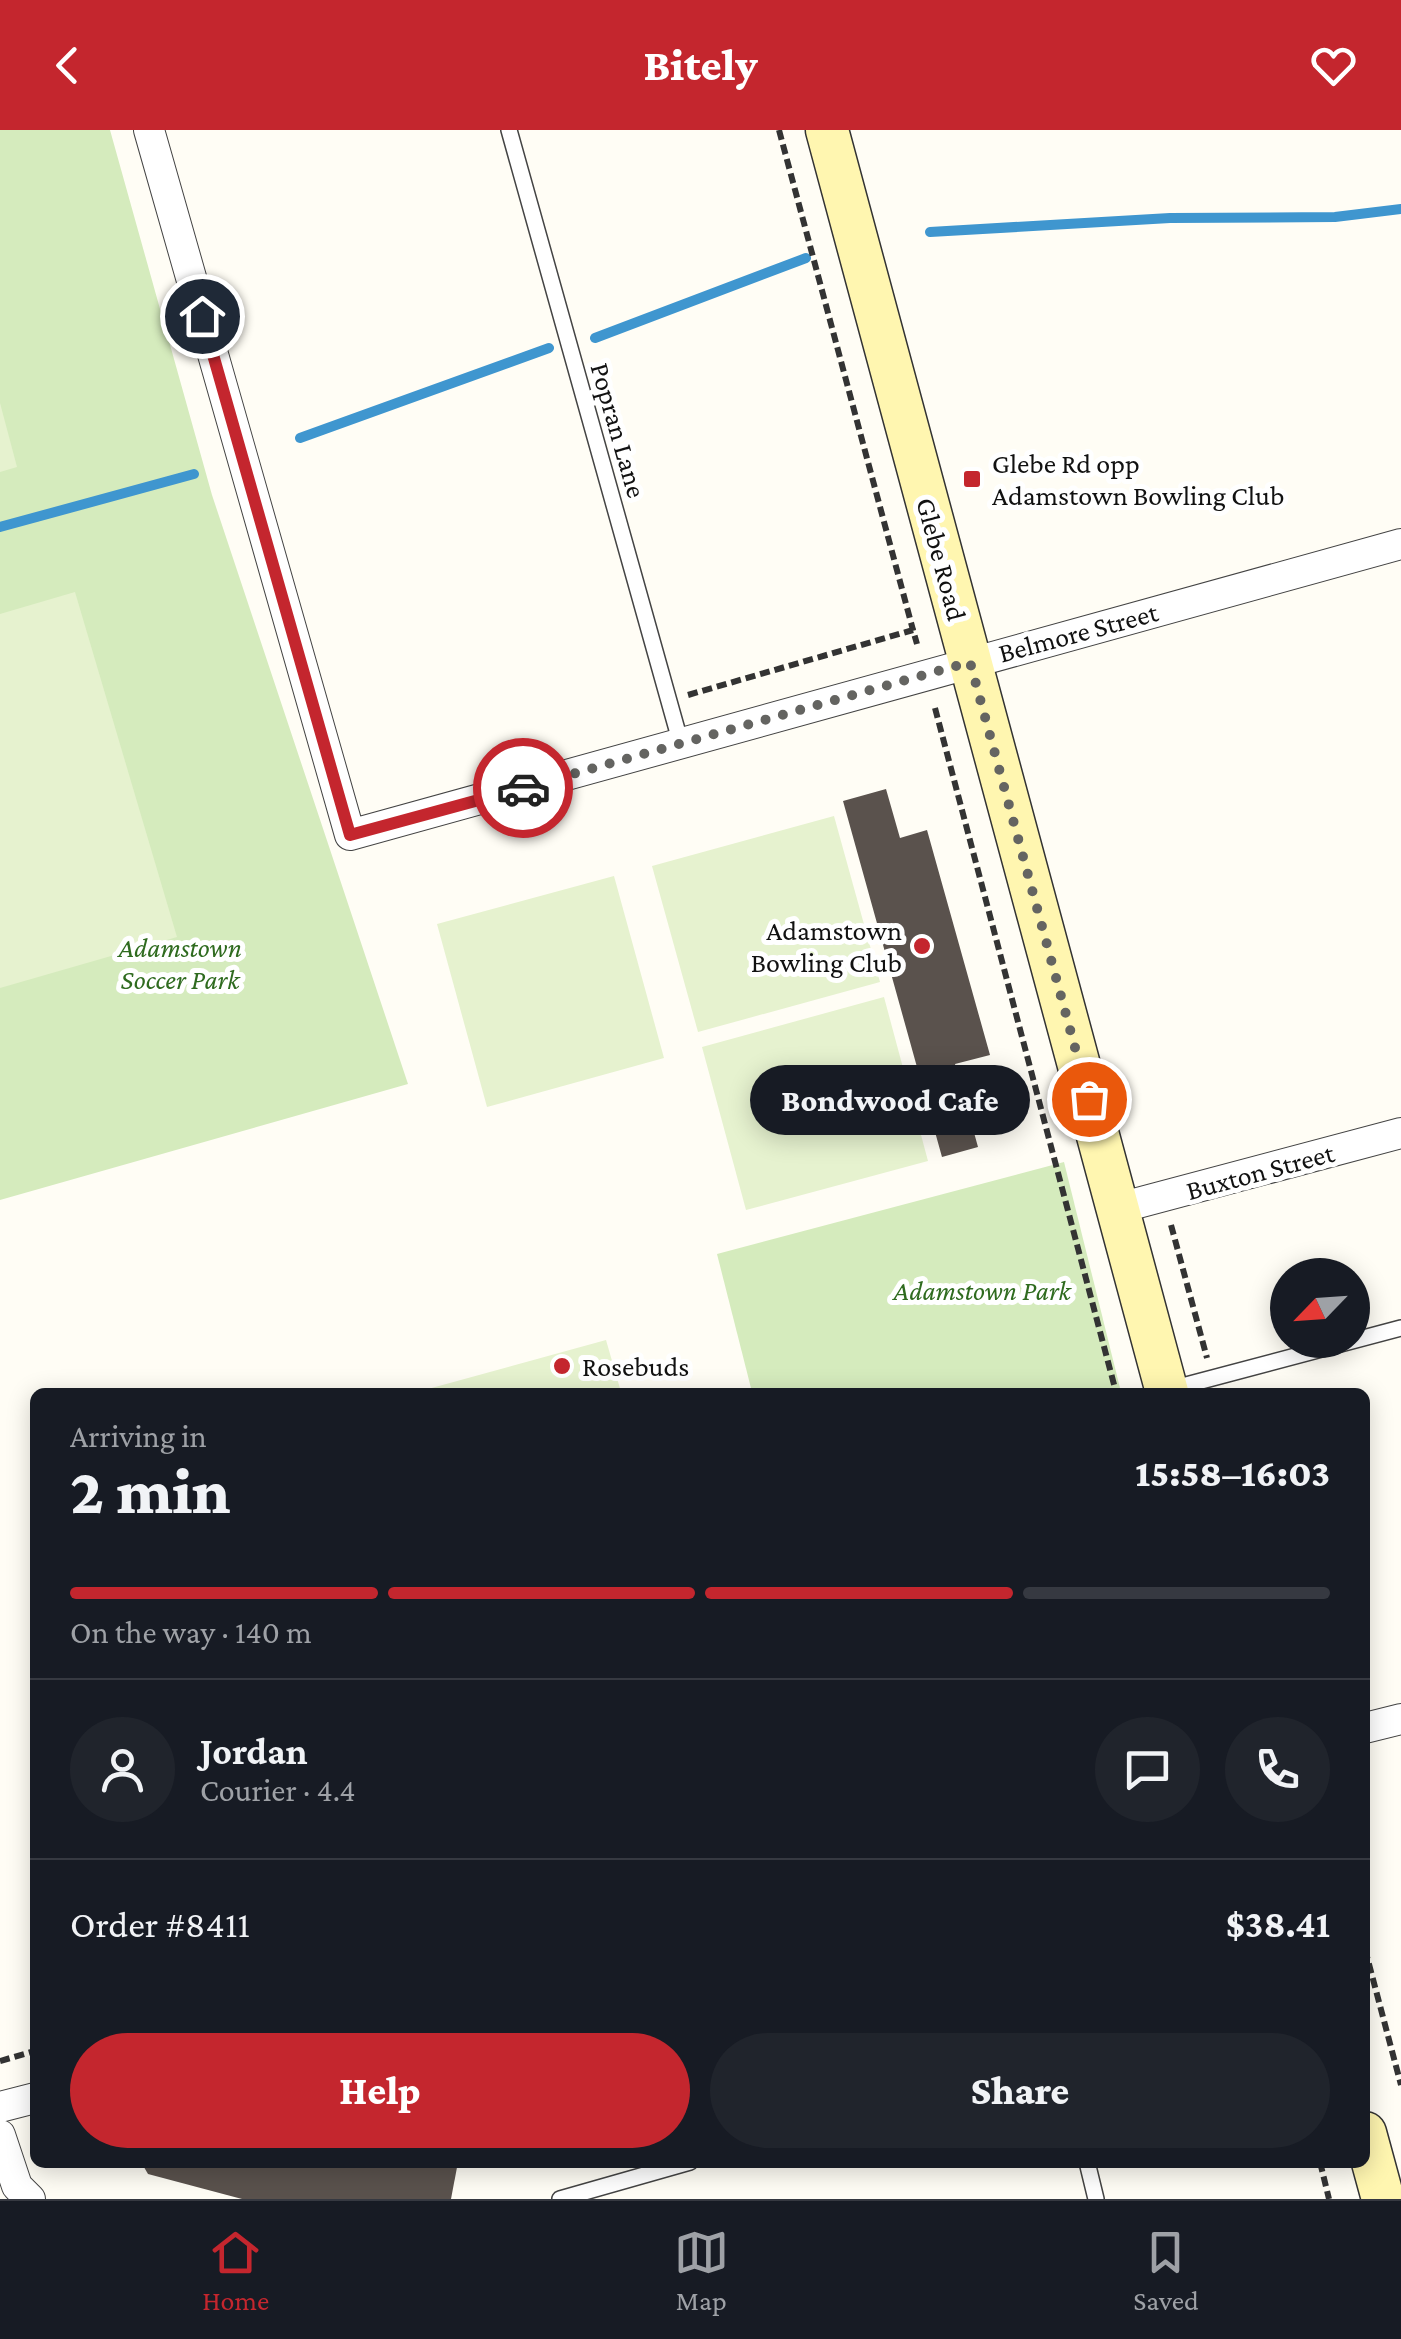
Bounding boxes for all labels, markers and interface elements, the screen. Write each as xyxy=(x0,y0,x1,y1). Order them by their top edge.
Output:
icon: back xyxy=(40,38,95,93)
icon: heart xyxy=(1306,38,1361,93)
text: Bitely xyxy=(643,40,758,90)
pin xyxy=(160,274,245,359)
icon: home xyxy=(175,289,230,344)
street label: Popran Lane xyxy=(584,359,653,501)
place label: Glebe Rd opp Adamstown Bowling Club xyxy=(992,448,1284,511)
marker: Glebe Rd opp Adamstown Bowling Club xyxy=(961,468,983,490)
street label: Glebe Road xyxy=(910,494,973,624)
street label: Belmore Street xyxy=(995,596,1162,669)
courier xyxy=(473,738,573,838)
icon: car xyxy=(496,761,551,816)
place label: Adamstown Bowling Club xyxy=(751,915,902,978)
park label: Adamstown Soccer Park xyxy=(116,932,242,995)
marker: Adamstown Bowling Club xyxy=(911,935,933,957)
pin xyxy=(1047,1057,1132,1142)
callout: Bondwood Cafe xyxy=(749,1064,1029,1134)
icon: bag xyxy=(1062,1072,1117,1127)
text: Bondwood Cafe xyxy=(781,1082,999,1118)
street label: Buxton Street xyxy=(1183,1137,1338,1206)
north arrow xyxy=(1270,1258,1370,1358)
map controls xyxy=(1270,1258,1370,1358)
park label: Adamstown Park xyxy=(891,1275,1072,1306)
place label: Rosebuds xyxy=(582,1351,689,1382)
marker: Rosebuds xyxy=(551,1355,573,1377)
text: Arriving in xyxy=(70,1418,207,1454)
text: 15:58–16:03 xyxy=(1135,1452,1330,1494)
text: 2 min xyxy=(70,1455,231,1527)
text: On the way · 140 m xyxy=(70,1614,312,1650)
button: person xyxy=(70,1717,175,1822)
button: chat xyxy=(1095,1717,1200,1822)
button: phone xyxy=(1225,1717,1330,1822)
text: Jordan xyxy=(200,1730,308,1772)
text: Courier · 4.4 xyxy=(200,1772,356,1808)
text: Order #8411 xyxy=(70,1903,250,1945)
text: $38.41 xyxy=(1226,1903,1330,1945)
button: Help xyxy=(70,2033,690,2148)
button: Share xyxy=(710,2033,1330,2148)
tab: Home xyxy=(202,2225,269,2316)
tab: Map xyxy=(674,2225,729,2316)
tab: Saved xyxy=(1133,2225,1199,2316)

